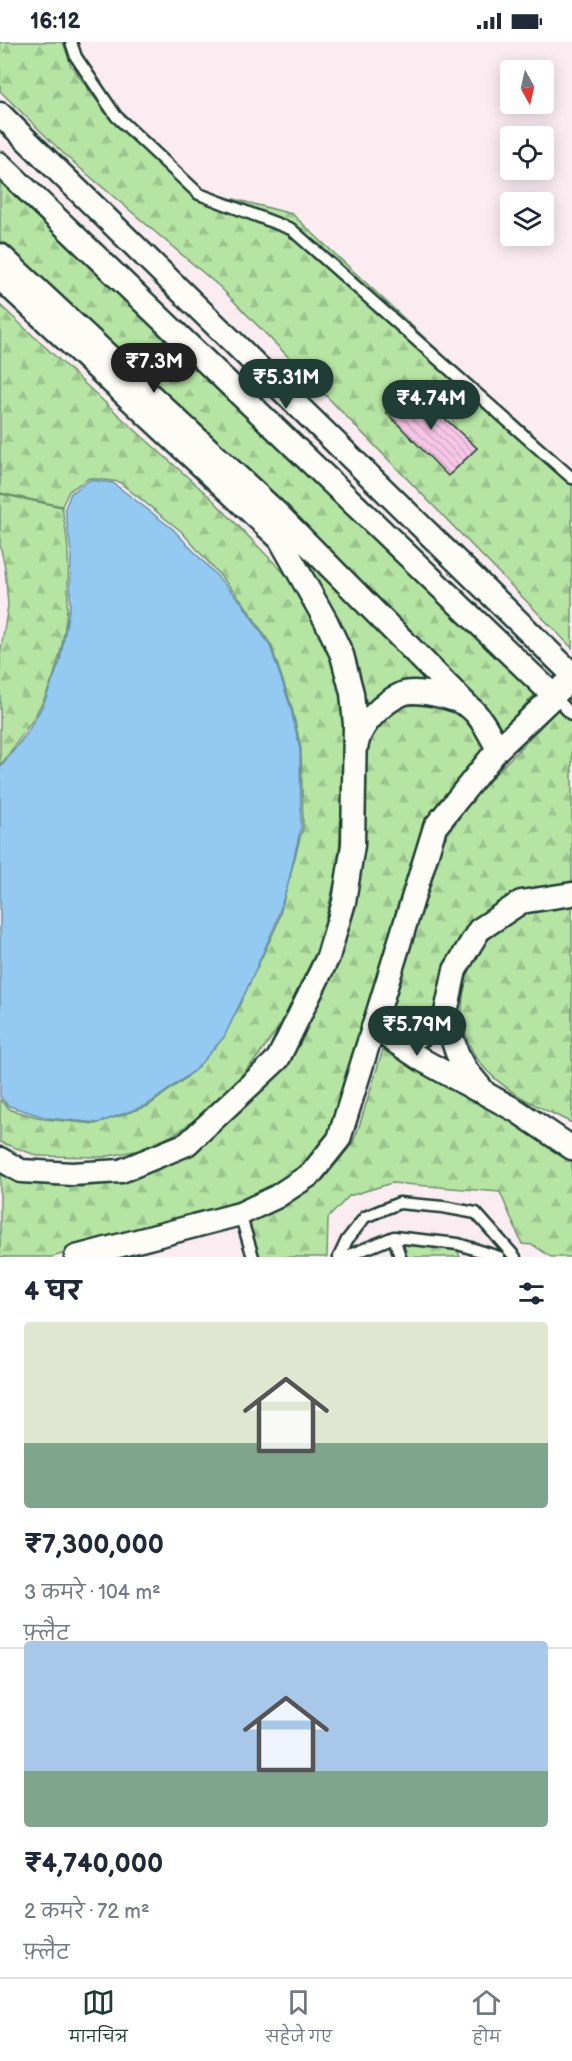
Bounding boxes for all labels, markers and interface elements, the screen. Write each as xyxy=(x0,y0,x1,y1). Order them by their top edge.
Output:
text: 16:12 xyxy=(30,8,80,35)
north arrow xyxy=(500,60,554,114)
map controls xyxy=(500,60,554,246)
button: locate xyxy=(500,126,554,180)
button: layers xyxy=(500,192,554,246)
pin: ₹7.3M xyxy=(112,343,196,394)
text: ₹7.3M xyxy=(125,350,183,374)
pin: ₹5.31M xyxy=(237,359,335,410)
text: ₹5.31M xyxy=(253,366,320,390)
pin: ₹4.74M xyxy=(382,380,480,431)
text: ₹4.74M xyxy=(396,387,466,411)
pin: ₹5.79M xyxy=(368,1006,466,1057)
text: ₹5.79M xyxy=(382,1013,452,1037)
text: 4 घर xyxy=(24,1277,81,1308)
icon: filters xyxy=(515,1277,548,1310)
icon: home xyxy=(232,1361,340,1469)
text: ₹7,300,000 xyxy=(24,1530,164,1561)
text: 3 कमरे · 104 m² xyxy=(24,1581,161,1605)
text: फ़्लैट xyxy=(24,1622,70,1646)
icon: home xyxy=(232,1680,340,1788)
text: ₹4,740,000 xyxy=(24,1849,163,1880)
text: 2 कमरे · 72 m² xyxy=(24,1900,150,1924)
text: फ़्लैट xyxy=(24,1941,70,1965)
tab: मानचित्र xyxy=(69,1986,128,2054)
tab: सहेजे गए xyxy=(265,1986,332,2054)
tab: होम xyxy=(470,1986,503,2054)

